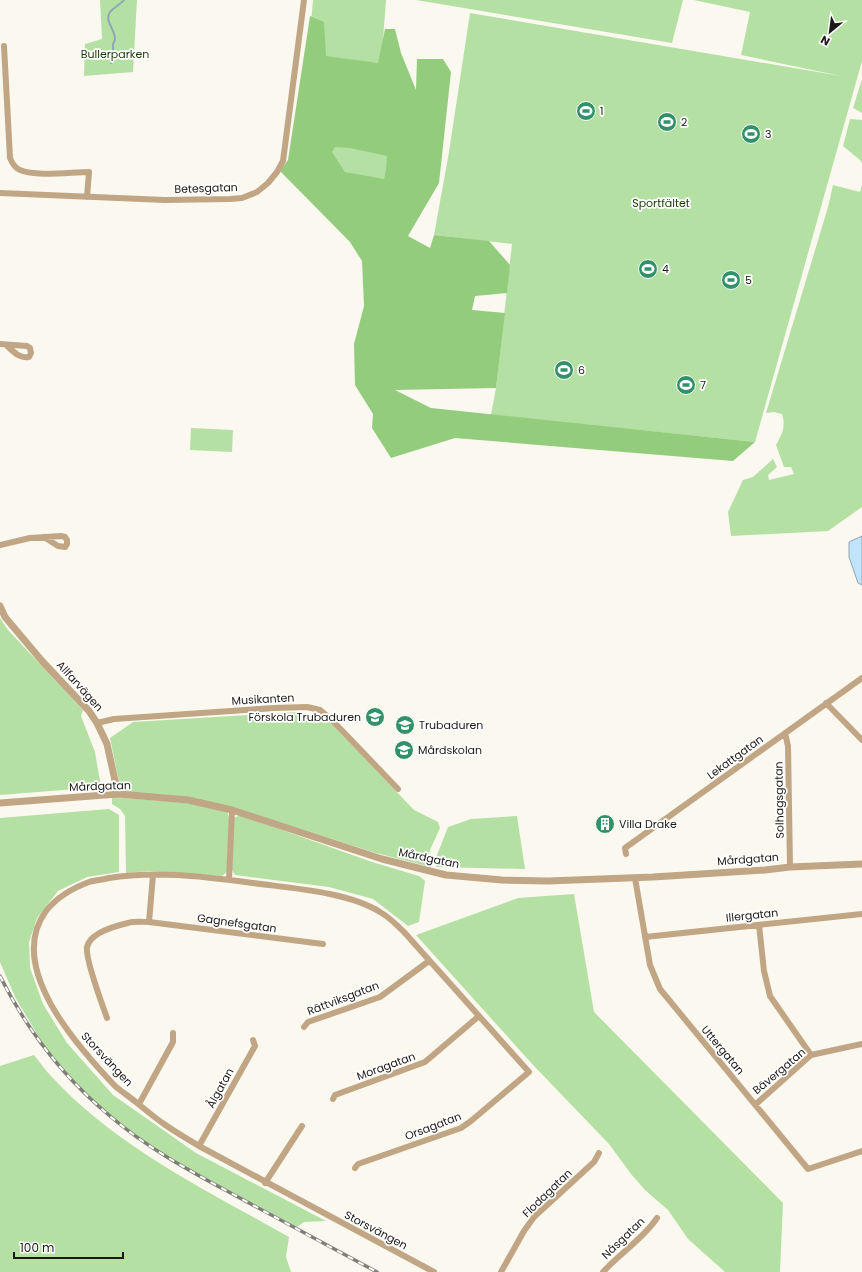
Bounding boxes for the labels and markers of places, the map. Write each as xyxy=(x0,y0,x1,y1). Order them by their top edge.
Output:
sports icon: 1 xyxy=(575,100,597,122)
place label: 1 xyxy=(600,103,604,119)
sports icon: 2 xyxy=(656,111,678,133)
place label: 2 xyxy=(681,114,687,130)
sports icon: 3 xyxy=(740,123,762,145)
place label: 3 xyxy=(765,126,771,142)
sports icon: 4 xyxy=(637,258,659,280)
place label: 4 xyxy=(662,261,669,277)
sports icon: 5 xyxy=(720,269,742,291)
place label: 5 xyxy=(745,272,752,288)
sports icon: 6 xyxy=(553,359,575,381)
place label: 6 xyxy=(578,362,585,378)
sports icon: 7 xyxy=(675,374,697,396)
place label: 7 xyxy=(700,377,706,393)
school or university icon: Förskola Trubaduren xyxy=(364,706,386,728)
place label: Förskola Trubaduren xyxy=(248,709,361,725)
school or university icon: Trubaduren xyxy=(394,714,416,736)
place label: Trubaduren xyxy=(419,717,483,733)
school or university icon: Mårdskolan xyxy=(393,739,415,761)
place label: Mårdskolan xyxy=(418,742,482,758)
building icon: Villa Drake xyxy=(594,813,616,835)
place label: Villa Drake xyxy=(619,816,677,832)

